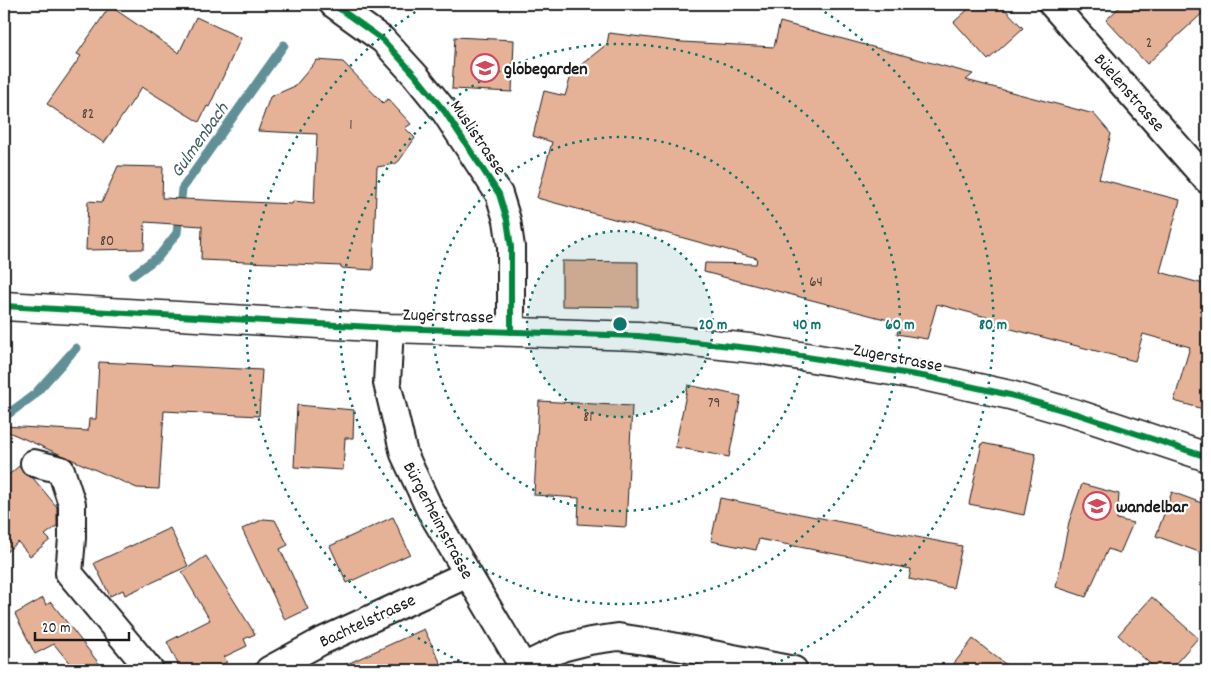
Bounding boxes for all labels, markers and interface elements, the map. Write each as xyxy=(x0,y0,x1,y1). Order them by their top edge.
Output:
house number: 2 xyxy=(1146,33,1152,55)
street label: Büelenstrasse xyxy=(1087,49,1169,139)
school or university icon: globegarden xyxy=(470,53,500,83)
place label: globegarden xyxy=(504,58,588,83)
street label: Muslistrasse xyxy=(443,96,511,181)
water label: Gulmenbach xyxy=(165,97,237,184)
house number: 82 xyxy=(82,104,94,126)
house number: 1 xyxy=(349,115,353,137)
house number: 80 xyxy=(100,231,114,253)
house number: 64 xyxy=(809,272,823,294)
street label: Zugerstrasse xyxy=(402,303,494,332)
centre of rings xyxy=(611,315,629,333)
text: 20 m xyxy=(699,315,727,337)
text: 40 m xyxy=(793,315,821,337)
text: 60 m xyxy=(885,315,915,337)
text: 80 m xyxy=(979,315,1007,337)
street label: Zugerstrasse xyxy=(851,339,944,380)
house number: 79 xyxy=(708,393,720,415)
house number: 81 xyxy=(583,407,593,429)
street label: Bürgerheimstrasse xyxy=(395,458,478,584)
school or university icon: wandelbar xyxy=(1082,491,1112,521)
place label: wandelbar xyxy=(1116,496,1188,521)
street label: Bachtelstrasse xyxy=(316,589,420,656)
scale bar xyxy=(35,609,129,641)
text: 20 m xyxy=(42,618,70,640)

